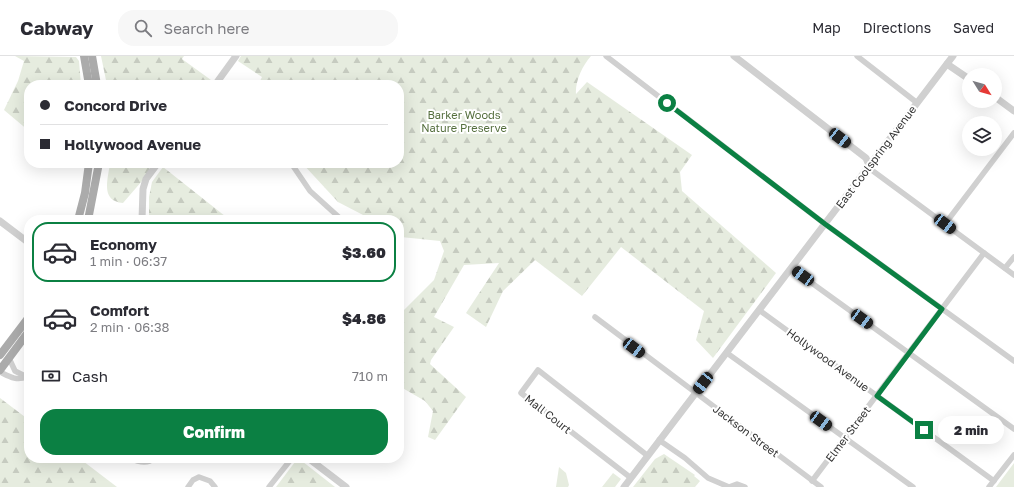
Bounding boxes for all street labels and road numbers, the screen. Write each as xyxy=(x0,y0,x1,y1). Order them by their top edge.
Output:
street label: East Coolspring Avenue xyxy=(833,103,918,211)
street label: Hollywood Avenue xyxy=(785,325,872,394)
street label: Mall Court xyxy=(523,392,574,436)
street label: Jackson Street xyxy=(711,402,782,460)
street label: Elmer Street xyxy=(823,403,873,464)

